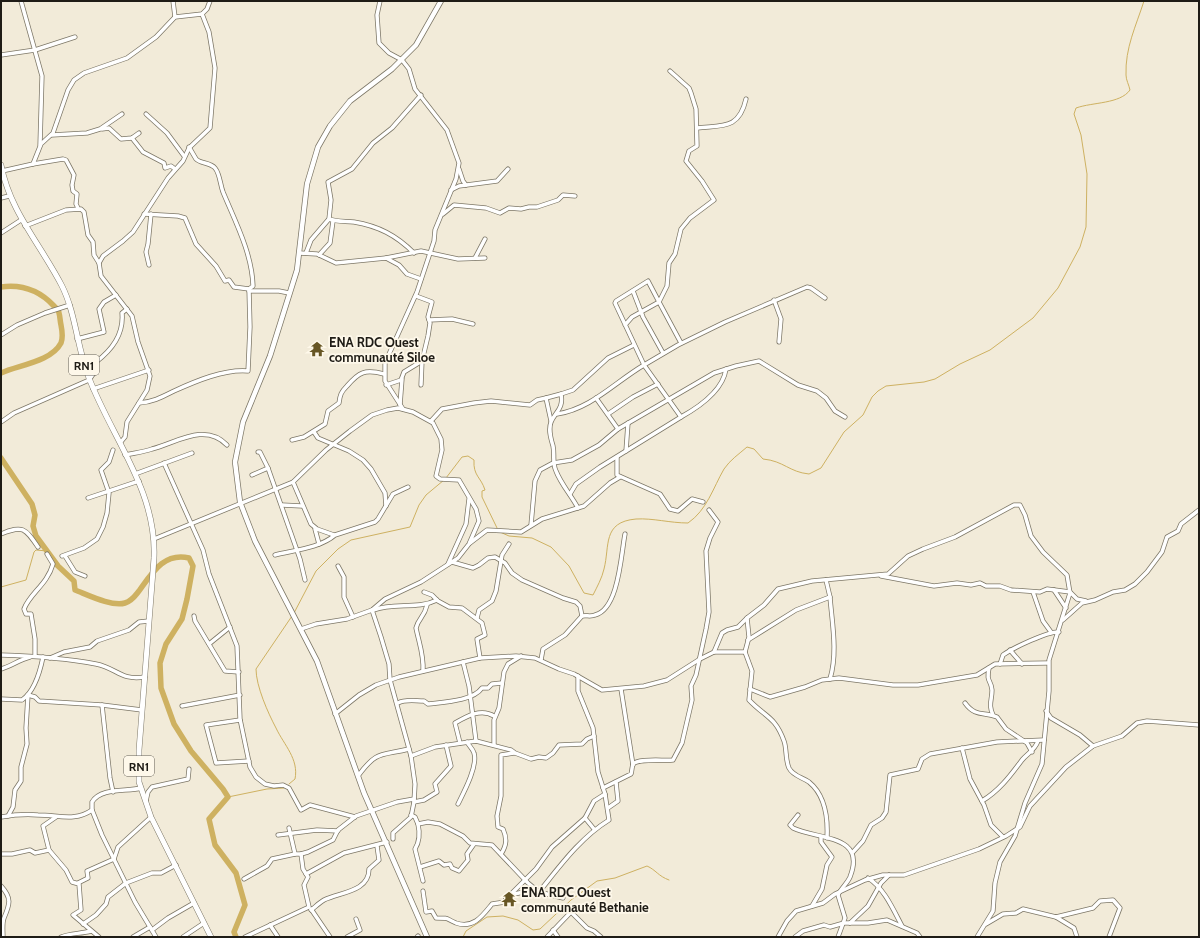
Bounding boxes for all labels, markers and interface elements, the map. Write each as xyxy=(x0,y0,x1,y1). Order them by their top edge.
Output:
place label: ENA RDC Ouest communauté Siloe xyxy=(329,334,435,365)
temple icon: ENA RDC Ouest communauté Siloe xyxy=(308,340,326,358)
road number: RN1 xyxy=(69,355,99,375)
road number: RN1 xyxy=(124,756,154,776)
place label: ENA RDC Ouest communauté Bethanie xyxy=(521,884,649,915)
temple icon: ENA RDC Ouest communauté Bethanie xyxy=(500,890,518,908)

